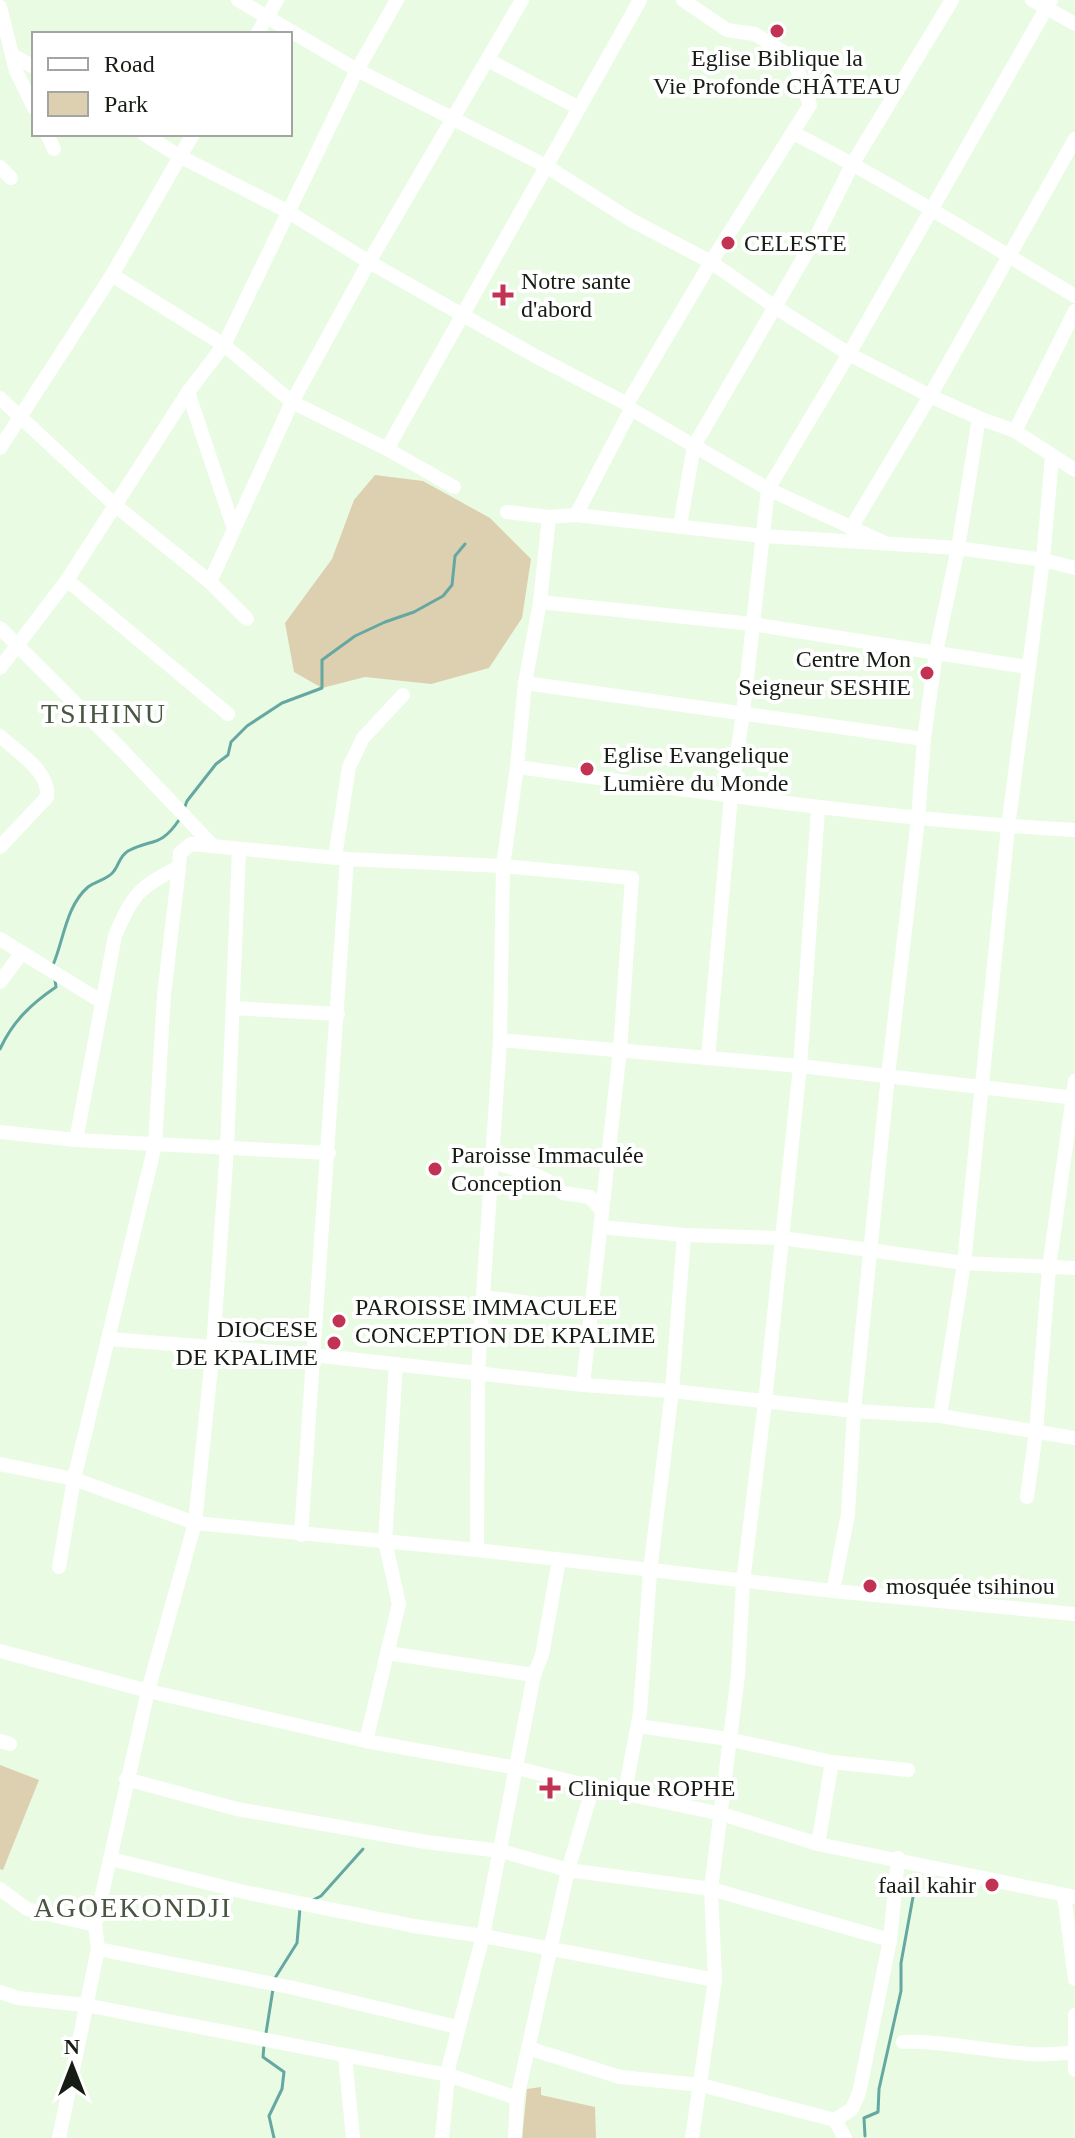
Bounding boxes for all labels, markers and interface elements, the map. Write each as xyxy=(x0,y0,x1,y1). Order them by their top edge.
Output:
marker: Eglise Biblique la Vie Profonde CHÂTEAU xyxy=(768,22,786,40)
legend xyxy=(32,32,292,136)
place label: Eglise Biblique la Vie Profonde CHÂTEAU xyxy=(653,45,901,99)
text: Road xyxy=(104,51,155,77)
text: Park xyxy=(104,91,148,117)
place label: CELESTE xyxy=(744,230,847,256)
marker: CELESTE xyxy=(719,234,737,252)
place label: Notre sante d'abord xyxy=(521,268,631,322)
marker: Notre sante d'abord xyxy=(492,284,514,306)
place label: Centre Mon Seigneur SESHIE xyxy=(738,646,911,700)
marker: Centre Mon Seigneur SESHIE xyxy=(918,664,936,682)
district label: TSIHINU xyxy=(41,698,167,729)
place label: Eglise Evangelique Lumière du Monde xyxy=(603,742,789,796)
marker: Eglise Evangelique Lumière du Monde xyxy=(578,760,596,778)
place label: Paroisse Immaculée Conception xyxy=(451,1142,644,1196)
marker: Paroisse Immaculée Conception xyxy=(426,1160,444,1178)
place label: PAROISSE IMMACULEE CONCEPTION DE KPALIME xyxy=(355,1294,655,1348)
marker: PAROISSE IMMACULEE CONCEPTION DE KPALIME xyxy=(330,1312,348,1330)
place label: DIOCESE DE KPALIME xyxy=(176,1316,318,1370)
marker: DIOCESE DE KPALIME xyxy=(325,1334,343,1352)
place label: mosquée tsihinou xyxy=(886,1573,1055,1599)
marker: mosquée tsihinou xyxy=(861,1577,879,1595)
place label: Clinique ROPHE xyxy=(568,1775,735,1801)
marker: Clinique ROPHE xyxy=(539,1777,561,1799)
place label: faail kahir xyxy=(878,1872,976,1898)
marker: faail kahir xyxy=(983,1876,1001,1894)
district label: AGOEKONDJI xyxy=(34,1892,232,1923)
north arrow xyxy=(32,2026,112,2106)
text: N xyxy=(64,2034,80,2059)

